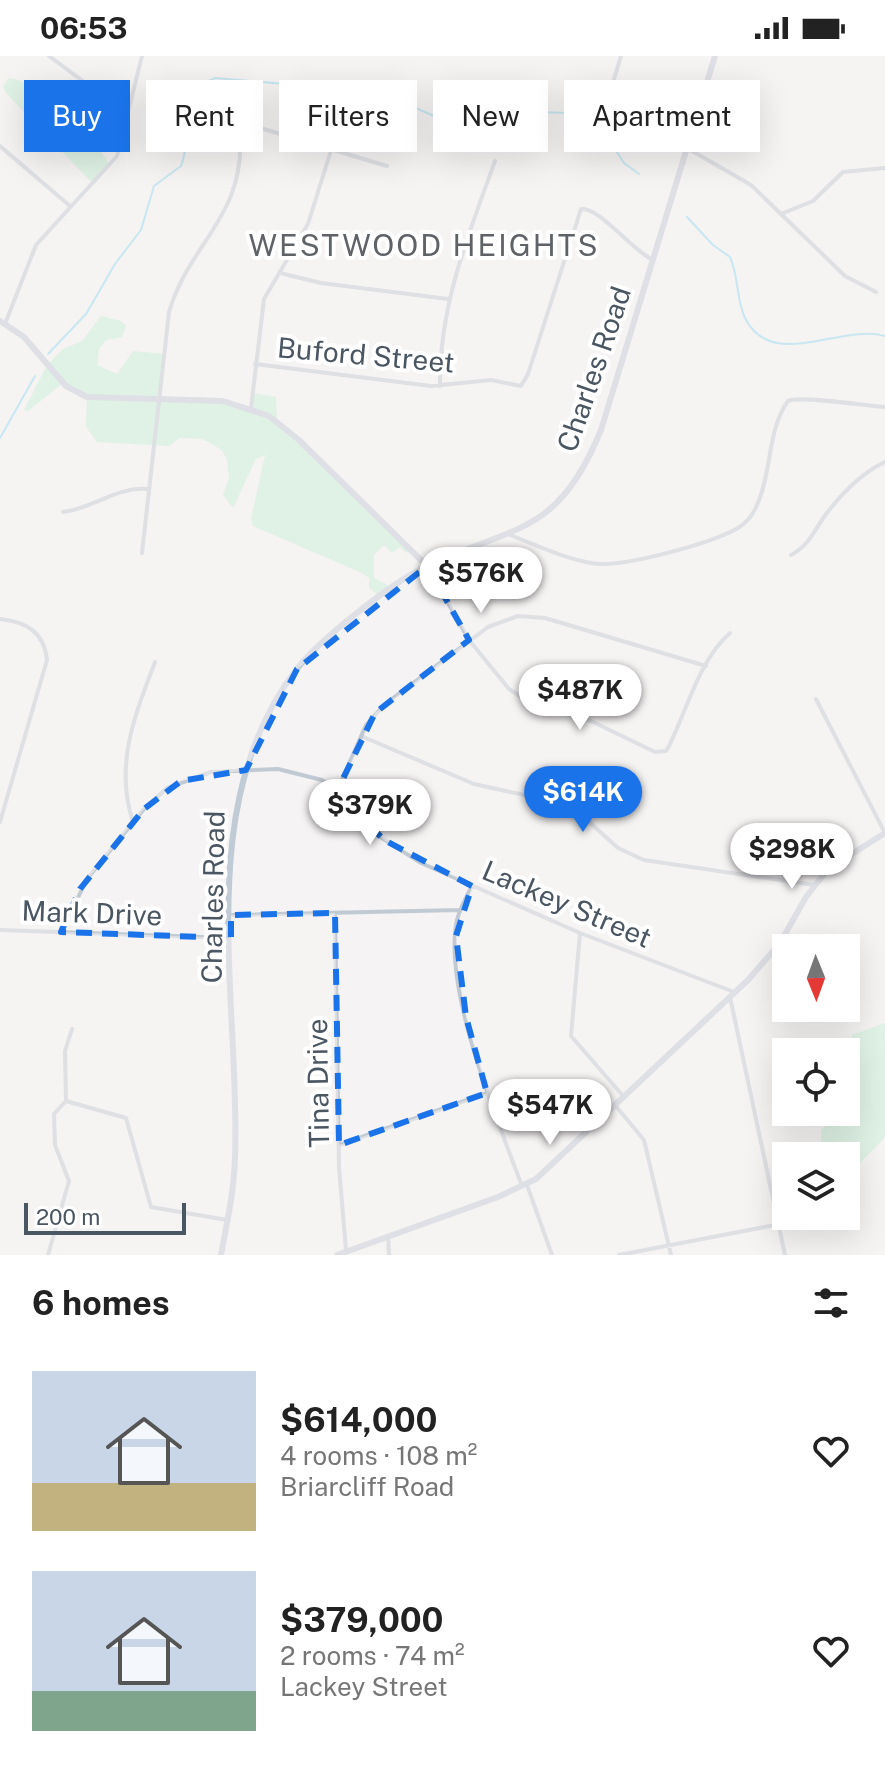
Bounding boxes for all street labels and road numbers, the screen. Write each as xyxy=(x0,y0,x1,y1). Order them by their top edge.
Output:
street label: Charles Road xyxy=(550,282,637,456)
street label: Buford Street xyxy=(276,330,456,379)
street label: Charles Road xyxy=(194,810,231,984)
street label: Lackey Street xyxy=(478,853,657,954)
street label: Mark Drive xyxy=(21,894,163,931)
street label: Tina Drive xyxy=(300,1018,335,1148)

